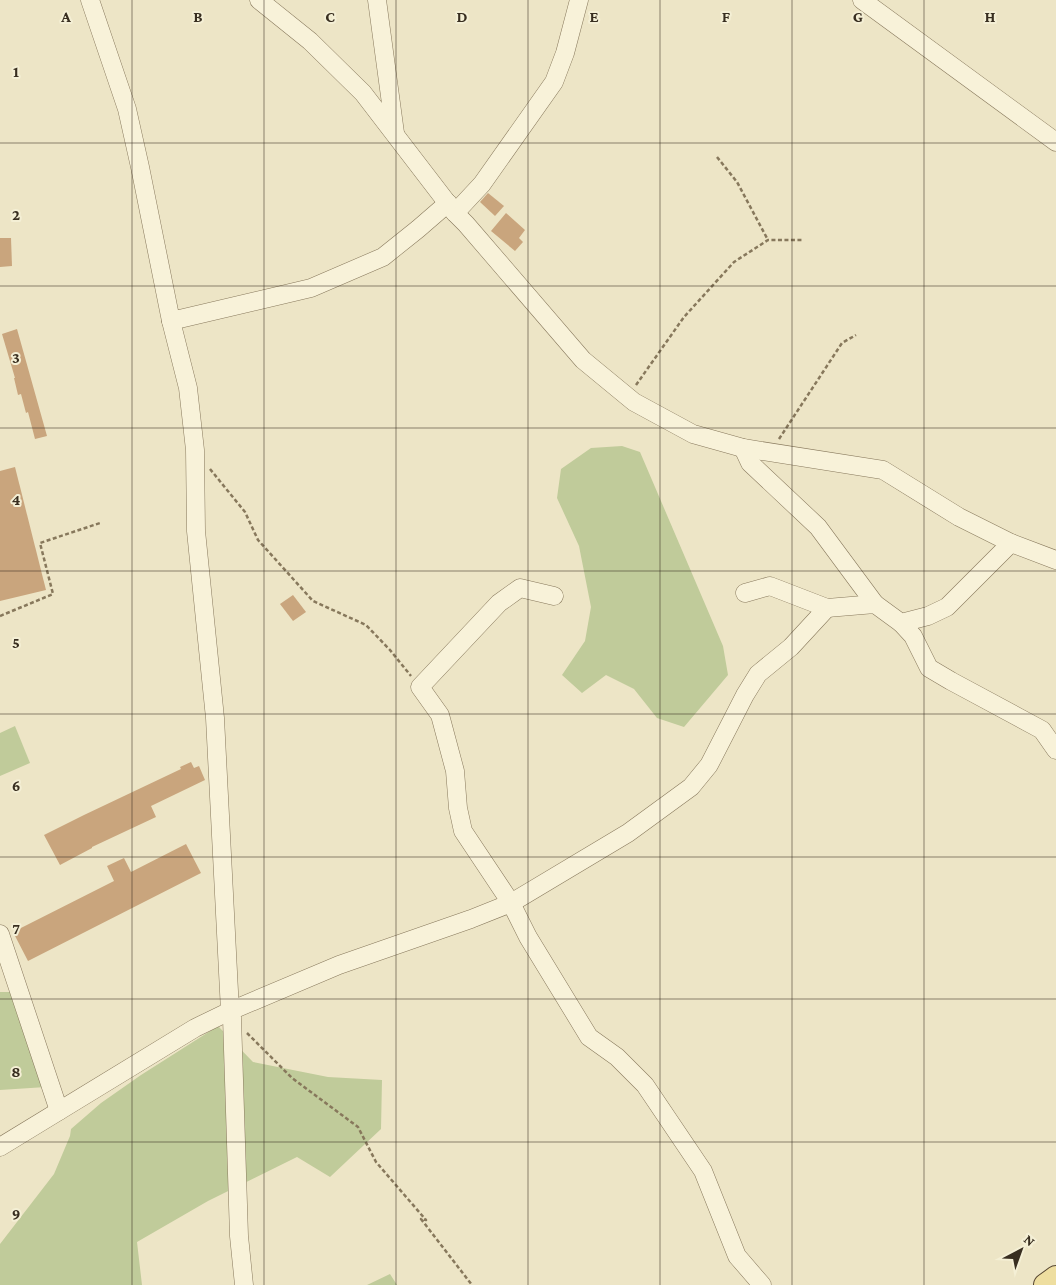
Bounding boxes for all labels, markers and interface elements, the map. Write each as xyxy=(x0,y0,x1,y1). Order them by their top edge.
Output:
text: A xyxy=(60,8,71,25)
text: B xyxy=(193,8,203,25)
text: C xyxy=(325,8,335,25)
text: D xyxy=(456,8,468,25)
text: E xyxy=(589,8,599,25)
text: F xyxy=(722,8,731,25)
text: G xyxy=(853,8,863,25)
text: H xyxy=(985,8,996,25)
text: 1 xyxy=(13,63,19,80)
text: 2 xyxy=(12,206,20,223)
text: 3 xyxy=(12,349,20,366)
text: 4 xyxy=(12,491,21,508)
text: 5 xyxy=(12,634,20,651)
text: 6 xyxy=(12,777,20,794)
text: 7 xyxy=(12,920,20,937)
text: 8 xyxy=(11,1063,21,1080)
text: 9 xyxy=(12,1205,20,1222)
north arrow xyxy=(996,1225,1046,1275)
text: N xyxy=(1021,1231,1039,1250)

